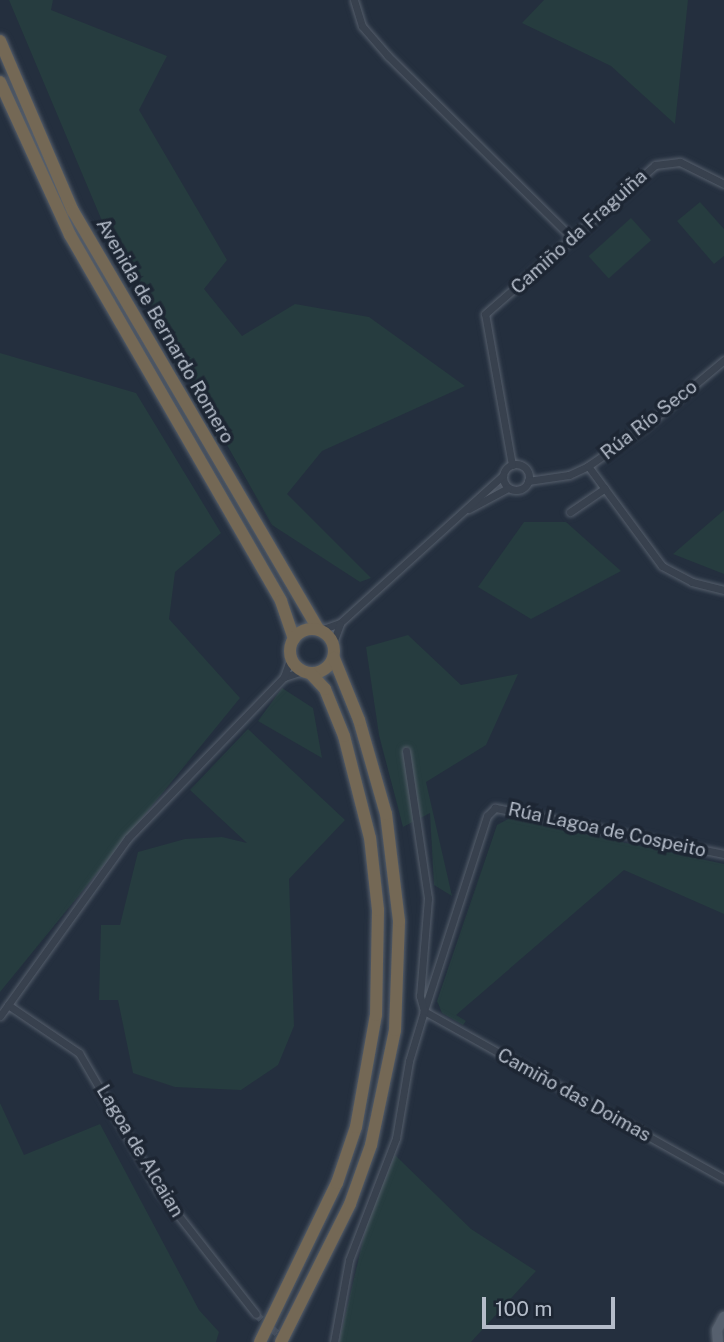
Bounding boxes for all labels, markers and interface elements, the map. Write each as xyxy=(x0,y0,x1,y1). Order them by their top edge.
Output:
street label: Camiño da Fraguiña xyxy=(506,165,652,299)
street label: Avenida de Bernardo Romero xyxy=(91,214,239,448)
street label: Rúa Río Seco xyxy=(596,375,702,465)
street label: Rúa Lagoa de Cospeito xyxy=(506,798,708,862)
street label: Camiño das Doimas xyxy=(493,1043,655,1147)
street label: Lagoa de Alcaian xyxy=(91,1081,189,1221)
scale bar xyxy=(486,1282,619,1326)
text: 100 m xyxy=(495,1296,552,1321)

